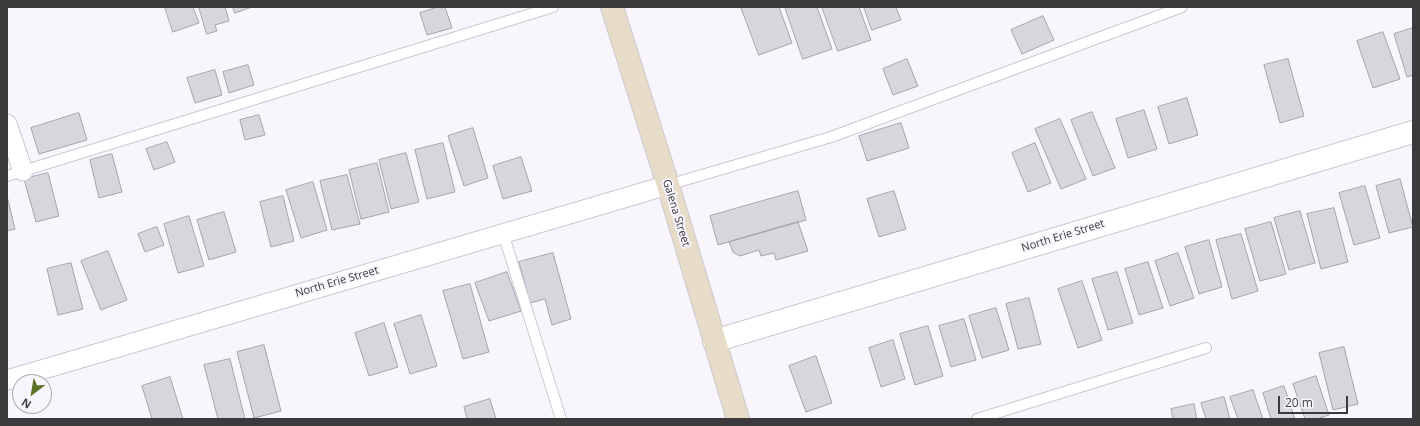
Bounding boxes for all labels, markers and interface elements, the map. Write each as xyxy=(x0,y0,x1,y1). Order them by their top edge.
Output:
street label: Galena Street xyxy=(660,178,692,248)
street label: North Erie Street xyxy=(1020,217,1106,255)
street label: North Erie Street xyxy=(294,264,380,300)
north arrow xyxy=(12,374,52,414)
scale bar xyxy=(1280,388,1350,414)
text: 20 m xyxy=(1285,394,1313,411)
text: N xyxy=(18,395,34,413)

